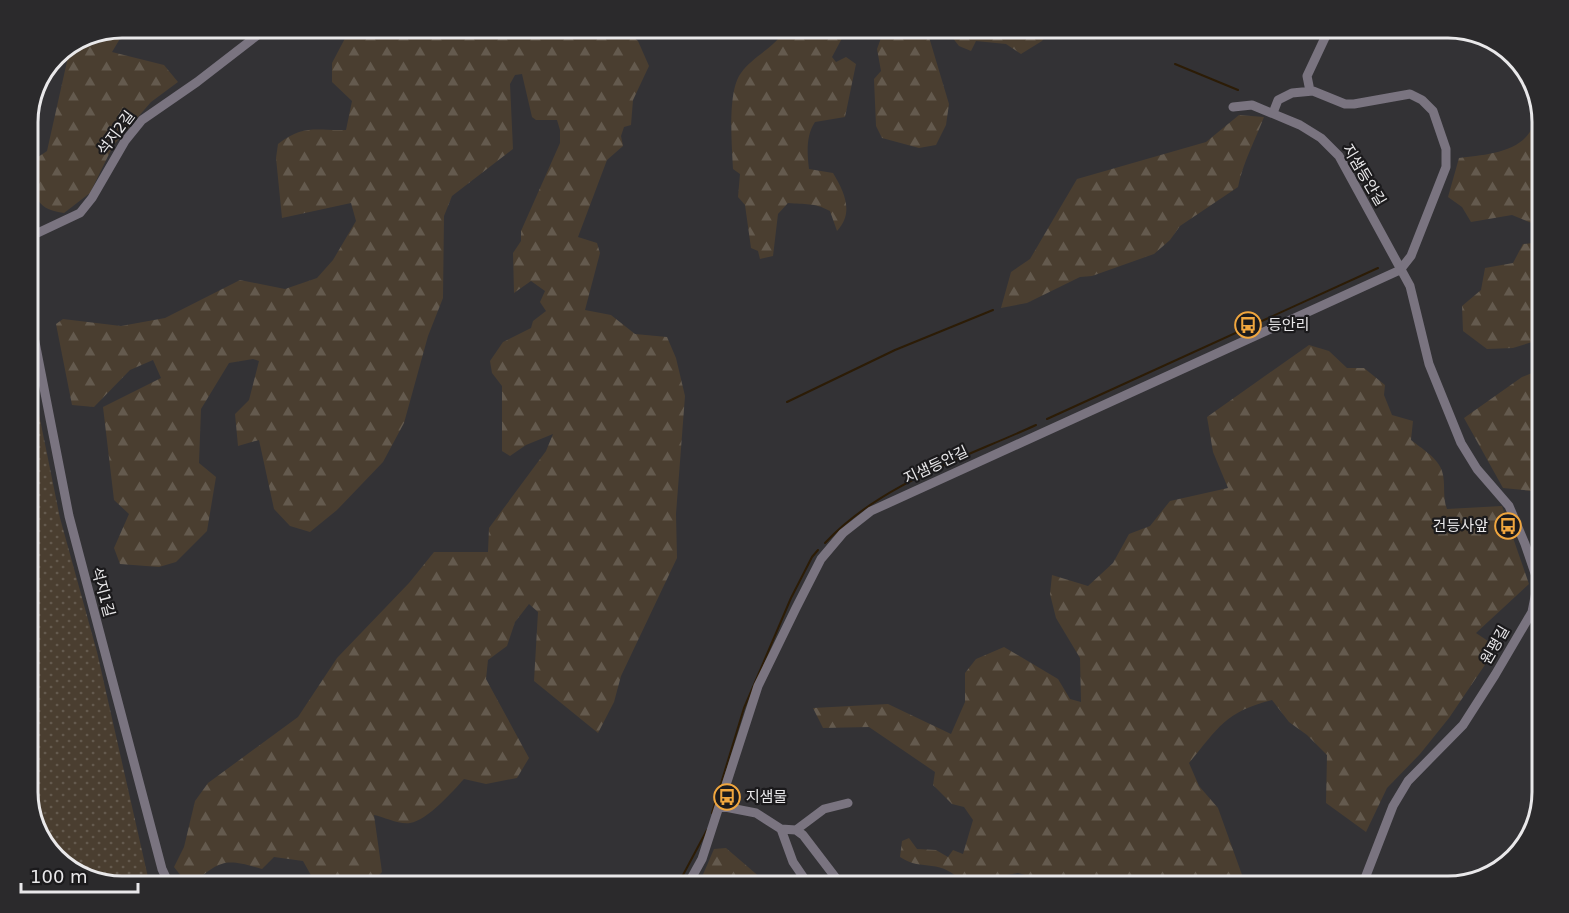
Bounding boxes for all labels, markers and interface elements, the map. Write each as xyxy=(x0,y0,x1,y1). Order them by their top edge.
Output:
street label: 석지2길 xyxy=(93,107,139,159)
street label: 지샘등안길 xyxy=(1339,141,1389,209)
bus stop icon: 등안리 xyxy=(1233,310,1263,340)
place label: 등안리 xyxy=(1268,316,1309,334)
street label: 지샘등안길 xyxy=(901,442,971,488)
bus stop icon: 건등사앞 xyxy=(1493,511,1523,541)
place label: 건등사앞 xyxy=(1433,517,1488,535)
street label: 석지1길 xyxy=(88,565,118,619)
street label: 원평길 xyxy=(1477,623,1513,667)
bus stop icon: 지샘물 xyxy=(712,782,742,812)
place label: 지샘물 xyxy=(746,788,787,806)
scale bar xyxy=(21,856,138,894)
text: 100 m xyxy=(30,866,88,887)

